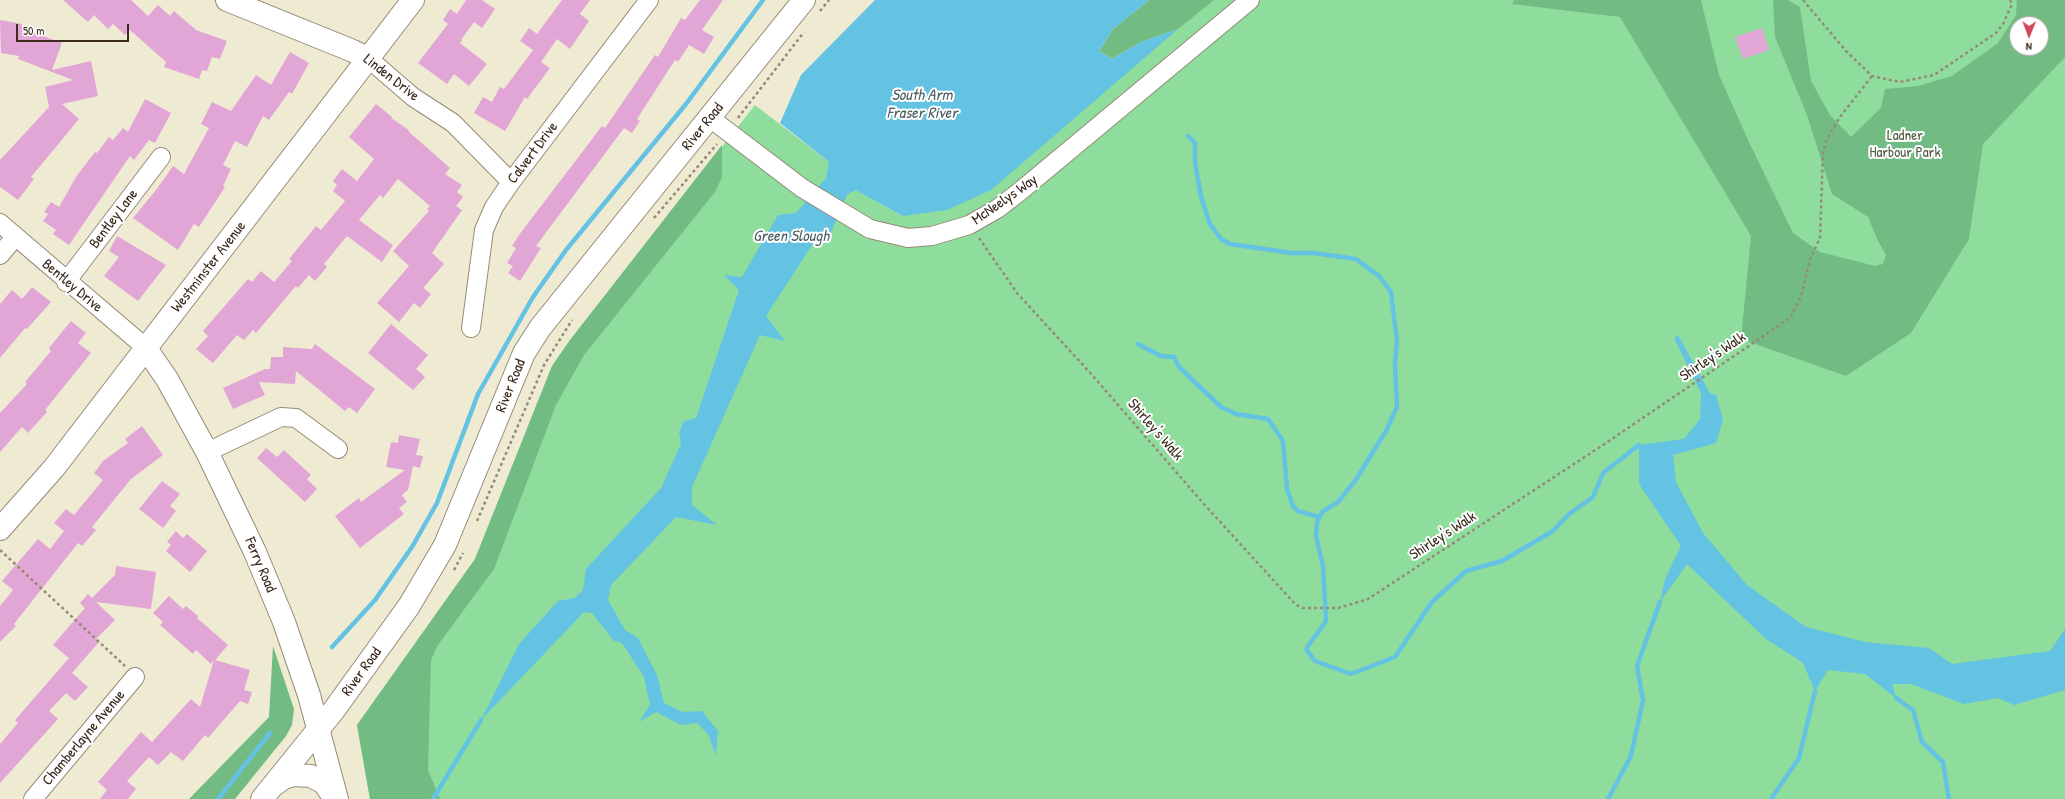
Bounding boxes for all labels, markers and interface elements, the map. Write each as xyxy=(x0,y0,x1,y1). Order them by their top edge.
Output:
scale bar xyxy=(18,16,131,42)
north arrow xyxy=(2009,16,2049,56)
text: 50 m xyxy=(23,22,44,39)
text: N xyxy=(2026,40,2032,54)
street label: Linden Drive xyxy=(359,51,423,105)
water label: South Arm Fraser River xyxy=(887,86,957,124)
street label: River Road xyxy=(678,100,728,154)
street label: Calvert Drive xyxy=(504,119,562,187)
park label: Ladner Harbour Park xyxy=(1869,127,1941,162)
street label: McNeelys Way xyxy=(969,171,1041,229)
street label: Bentley Lane xyxy=(86,186,142,252)
street label: Westminster Avenue xyxy=(168,218,250,316)
water label: Green Slough xyxy=(753,227,829,247)
street label: Bentley Drive xyxy=(38,255,106,317)
street label: Shirley's Walk xyxy=(1677,328,1749,386)
street label: River Road xyxy=(492,357,530,415)
street label: Shirley's Walk xyxy=(1123,396,1187,464)
street label: Shirley's Walk xyxy=(1406,508,1480,564)
street label: Ferry Road xyxy=(240,535,280,595)
street label: River Road xyxy=(338,644,386,700)
street label: Chamberlayne Avenue xyxy=(39,687,129,789)

